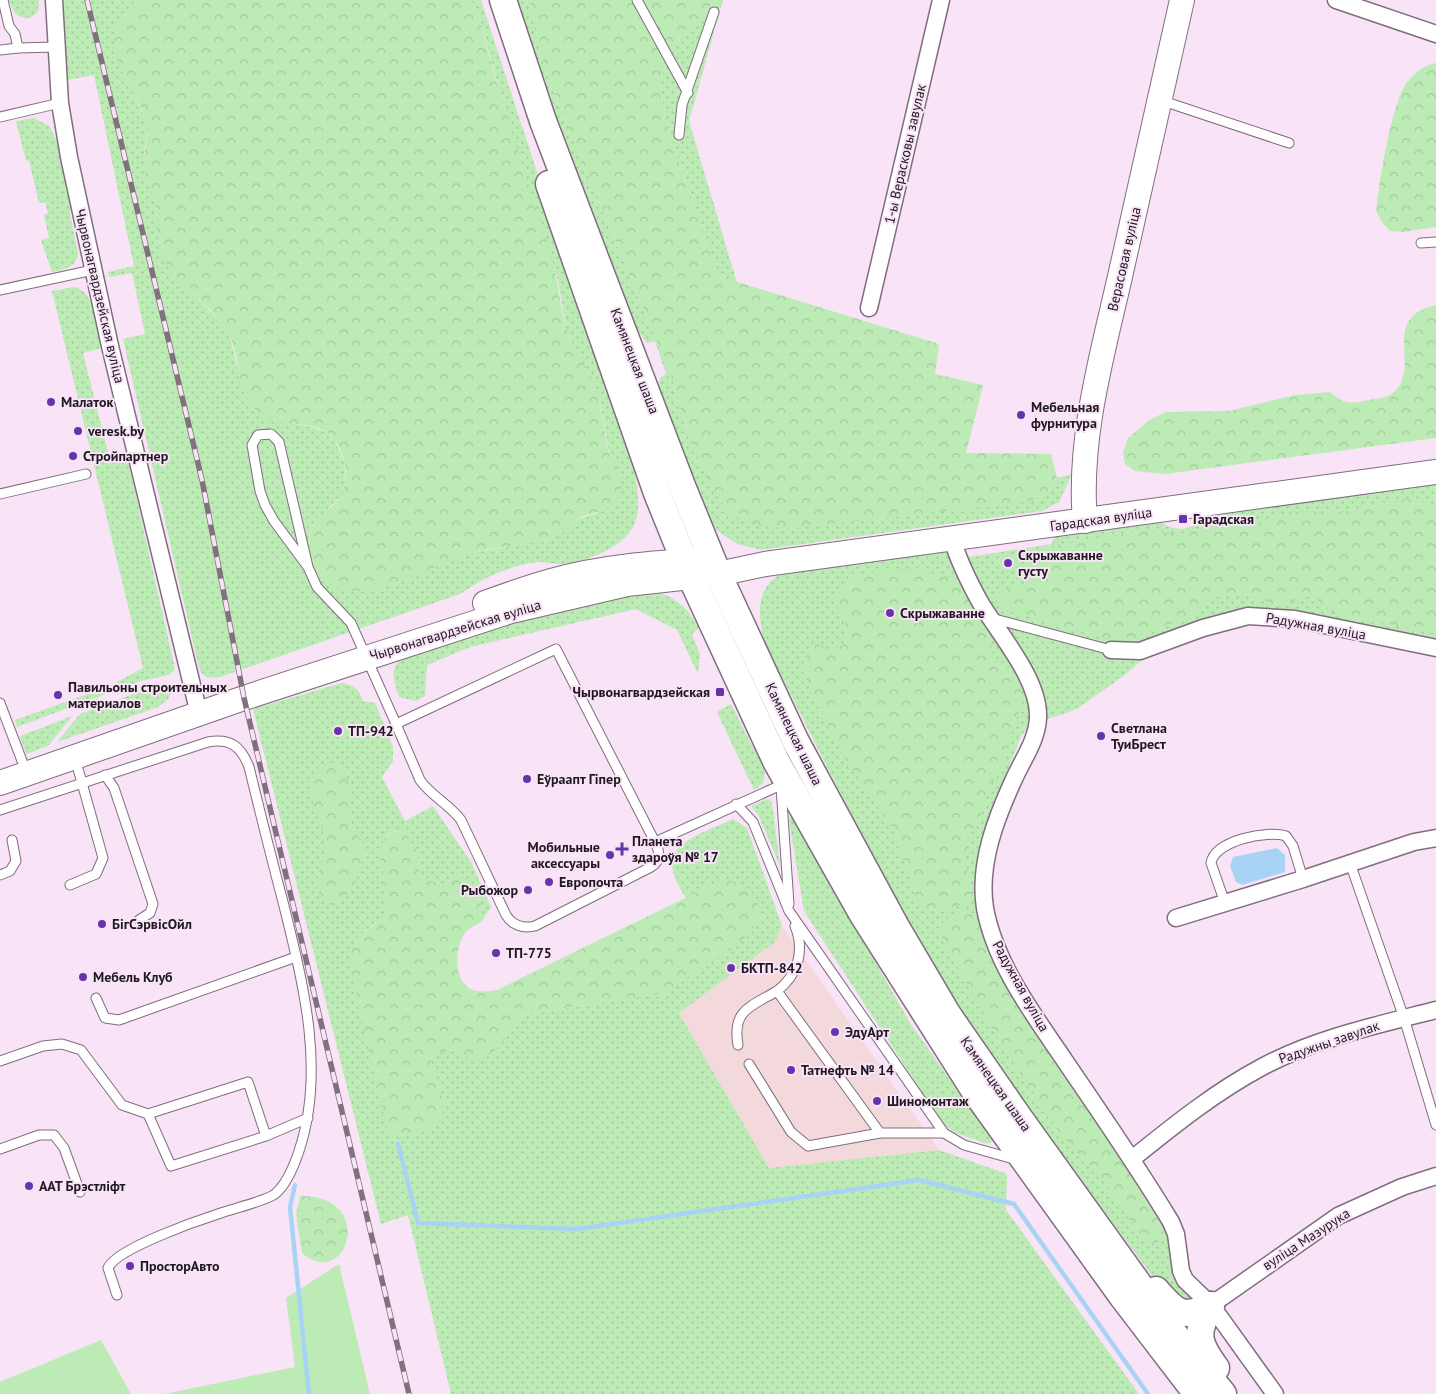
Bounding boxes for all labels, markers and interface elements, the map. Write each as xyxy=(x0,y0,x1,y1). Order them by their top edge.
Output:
street label: 1-ы Верасковы завулак xyxy=(880,82,930,226)
street label: Верасовая вуліца xyxy=(1103,205,1145,313)
street label: Чырвонагвардзейская вуліца xyxy=(71,207,129,385)
street label: Камянецкая шаша xyxy=(607,305,663,417)
place label: Малаток xyxy=(61,393,114,411)
marker: Малаток xyxy=(45,396,57,408)
place label: Мебельная фурнитура xyxy=(1031,398,1099,432)
marker: Мебельная фурнитура xyxy=(1015,409,1027,421)
place label: veresk.by xyxy=(87,422,144,440)
marker: veresk.by xyxy=(72,425,84,437)
place label: Стройпартнер xyxy=(83,447,169,465)
marker: Стройпартнер xyxy=(67,450,79,462)
street label: Гарадская вуліца xyxy=(1049,503,1153,535)
place label: Гарадская xyxy=(1193,510,1254,528)
marker: Гарадская xyxy=(1177,513,1189,525)
place label: Скрыжаванне густу xyxy=(1018,546,1103,580)
marker: Скрыжаванне густу xyxy=(1002,557,1014,569)
street label: Чырвонагвардзейская вуліца xyxy=(367,595,543,665)
place label: Скрыжаванне xyxy=(900,604,985,622)
marker: Скрыжаванне xyxy=(884,607,896,619)
street label: Радужная вуліца xyxy=(1265,608,1367,644)
place label: Павильоны строительных материалов xyxy=(68,678,228,712)
street label: Камянецкая шаша xyxy=(761,680,827,788)
place label: Чырвонагвардзейская xyxy=(573,683,710,701)
marker: Чырвонагвардзейская xyxy=(714,686,726,698)
marker: Павильоны строительных материалов xyxy=(52,689,64,701)
place label: Светлана ТуиБрест xyxy=(1111,719,1167,753)
place label: ТП-942 xyxy=(348,722,394,740)
marker: ТП-942 xyxy=(332,725,344,737)
marker: Светлана ТуиБрест xyxy=(1095,730,1107,742)
place label: Еўраапт Гіпер xyxy=(537,770,621,788)
marker: Еўраапт Гіпер xyxy=(521,773,533,785)
place label: Планета здароўя № 17 xyxy=(632,832,719,866)
place label: Мобильные аксессуары xyxy=(528,838,600,872)
marker: Планета здароўя № 17 xyxy=(616,843,628,855)
marker: Мобильные аксессуары xyxy=(604,849,616,861)
place label: Европочта xyxy=(559,873,623,891)
marker: Европочта xyxy=(543,876,555,888)
place label: Рыбожор xyxy=(461,881,518,899)
marker: Рыбожор xyxy=(522,884,534,896)
place label: БігСэрвісОйл xyxy=(112,915,192,933)
marker: БігСэрвісОйл xyxy=(96,918,108,930)
street label: Радужная вуліца xyxy=(989,937,1053,1035)
place label: ТП-775 xyxy=(506,944,552,962)
marker: ТП-775 xyxy=(490,947,502,959)
place label: БКТП-842 xyxy=(741,959,803,977)
marker: БКТП-842 xyxy=(725,962,737,974)
place label: Мебель Клуб xyxy=(93,968,173,986)
marker: Мебель Клуб xyxy=(77,971,89,983)
street label: Радужны завулак xyxy=(1276,1016,1382,1068)
place label: ЭдуАрт xyxy=(845,1023,889,1041)
marker: ЭдуАрт xyxy=(829,1026,841,1038)
street label: Камянецкая шаша xyxy=(956,1033,1036,1135)
place label: Татнефть № 14 xyxy=(801,1061,894,1079)
marker: Татнефть № 14 xyxy=(785,1064,797,1076)
place label: Шиномонтаж xyxy=(887,1092,969,1110)
marker: Шиномонтаж xyxy=(871,1095,883,1107)
place label: ААТ Брэстліфт xyxy=(39,1177,126,1195)
marker: ААТ Брэстліфт xyxy=(23,1180,35,1192)
street label: вуліца Мазурука xyxy=(1259,1204,1353,1274)
place label: ПросторАвто xyxy=(140,1257,220,1275)
marker: ПросторАвто xyxy=(124,1260,136,1272)

